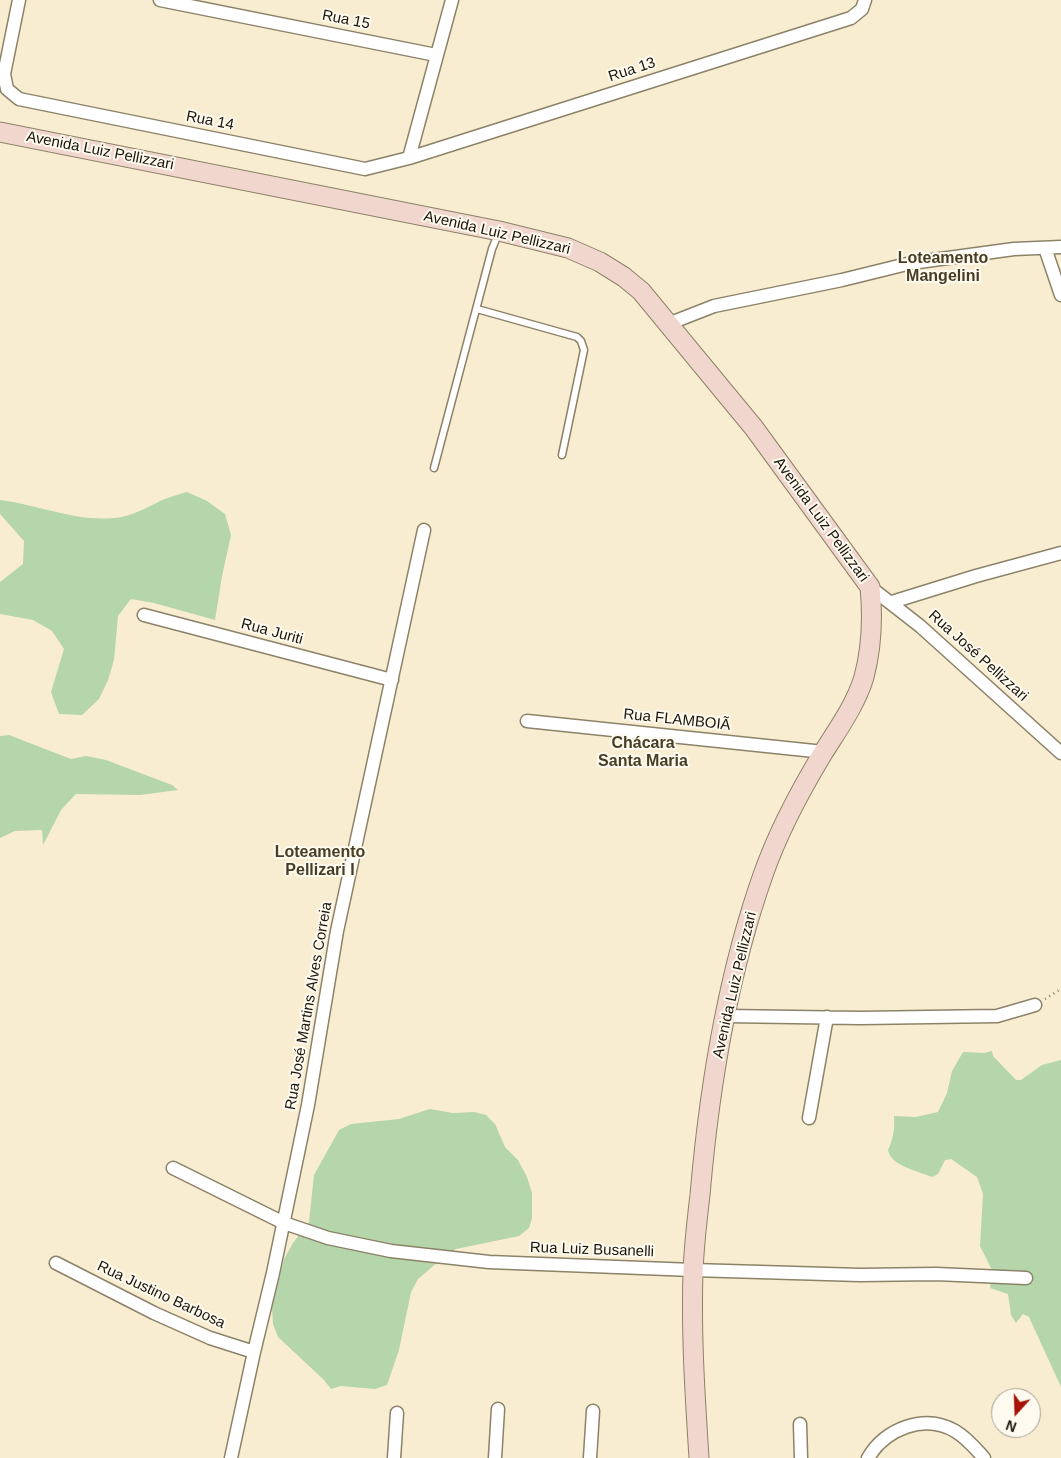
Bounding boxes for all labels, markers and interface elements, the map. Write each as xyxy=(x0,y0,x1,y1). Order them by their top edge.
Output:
street label: Rua 15 xyxy=(321,7,371,33)
street label: Rua 13 xyxy=(606,54,658,86)
street label: Rua 14 xyxy=(185,108,235,134)
street label: Avenida Luiz Pellizzari xyxy=(25,128,175,174)
street label: Avenida Luiz Pellizzari xyxy=(422,207,572,259)
district label: Loteamento Mangelini xyxy=(898,249,988,287)
street label: Avenida Luiz Pellizzari xyxy=(770,454,872,586)
street label: Rua José Pellizzari xyxy=(925,607,1031,705)
street label: Rua Juriti xyxy=(239,615,305,649)
street label: Rua FLAMBOIÃ xyxy=(623,705,731,735)
district label: Chácara Santa Maria xyxy=(598,734,688,772)
district label: Loteamento Pellizari I xyxy=(275,843,365,881)
street label: Rua José Martins Alves Correia xyxy=(282,901,336,1111)
street label: Avenida Luiz Pellizzari xyxy=(709,910,761,1060)
street label: Rua Luiz Busanelli xyxy=(530,1239,654,1261)
street label: Rua Justino Barbosa xyxy=(94,1257,228,1333)
north arrow xyxy=(991,1388,1041,1438)
text: N xyxy=(1004,1417,1019,1435)

